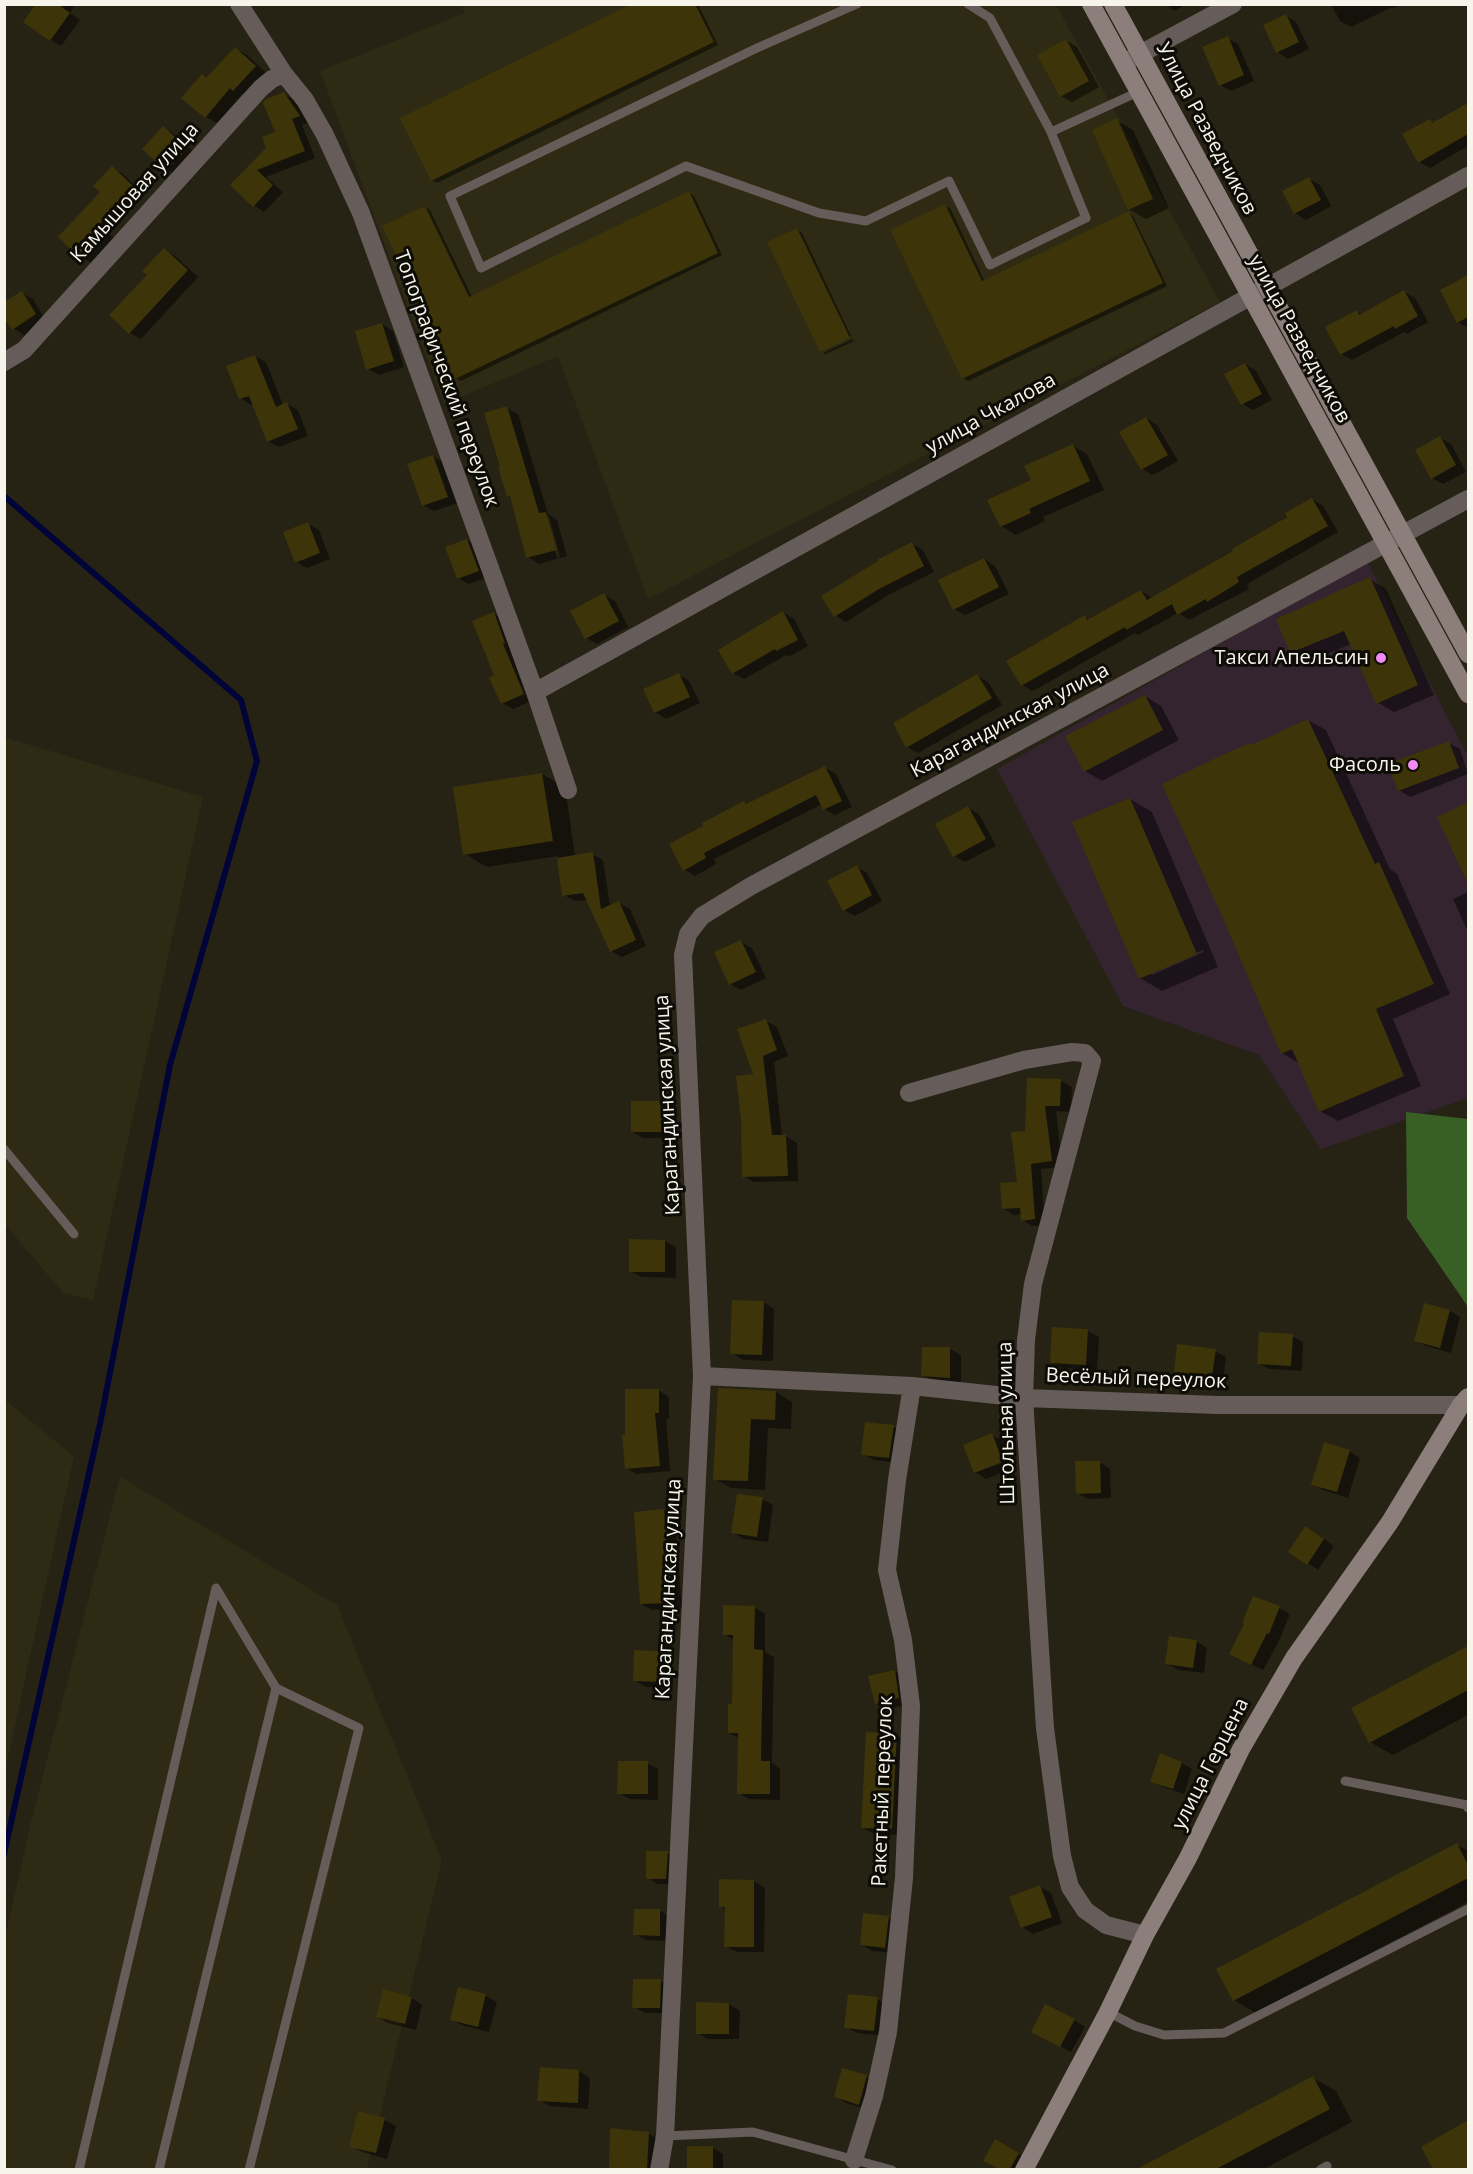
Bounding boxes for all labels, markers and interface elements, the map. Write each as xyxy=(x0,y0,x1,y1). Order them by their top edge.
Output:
street label: Улица Разведчиков xyxy=(1151,39,1261,219)
street label: Камышовая улица xyxy=(66,118,204,268)
street label: Топографический переулок xyxy=(388,247,504,511)
street label: улица Разведчиков xyxy=(1243,251,1355,427)
street label: улица Чкалова xyxy=(922,369,1060,459)
place label: Такси Апельсин xyxy=(1215,646,1369,670)
marker: Такси Апельсин xyxy=(1374,651,1388,665)
street label: Карагандинская улица xyxy=(907,659,1113,783)
place label: Фасоль xyxy=(1329,753,1401,777)
marker: Фасоль xyxy=(1406,758,1420,772)
street label: Карагандинская улица xyxy=(650,994,686,1216)
street label: Штольная улица xyxy=(994,1341,1020,1505)
street label: Весёлый переулок xyxy=(1045,1364,1227,1394)
street label: Карагандинская улица xyxy=(651,1478,687,1700)
street label: улица Герцена xyxy=(1168,1694,1254,1834)
street label: Ракетный переулок xyxy=(868,1695,898,1887)

